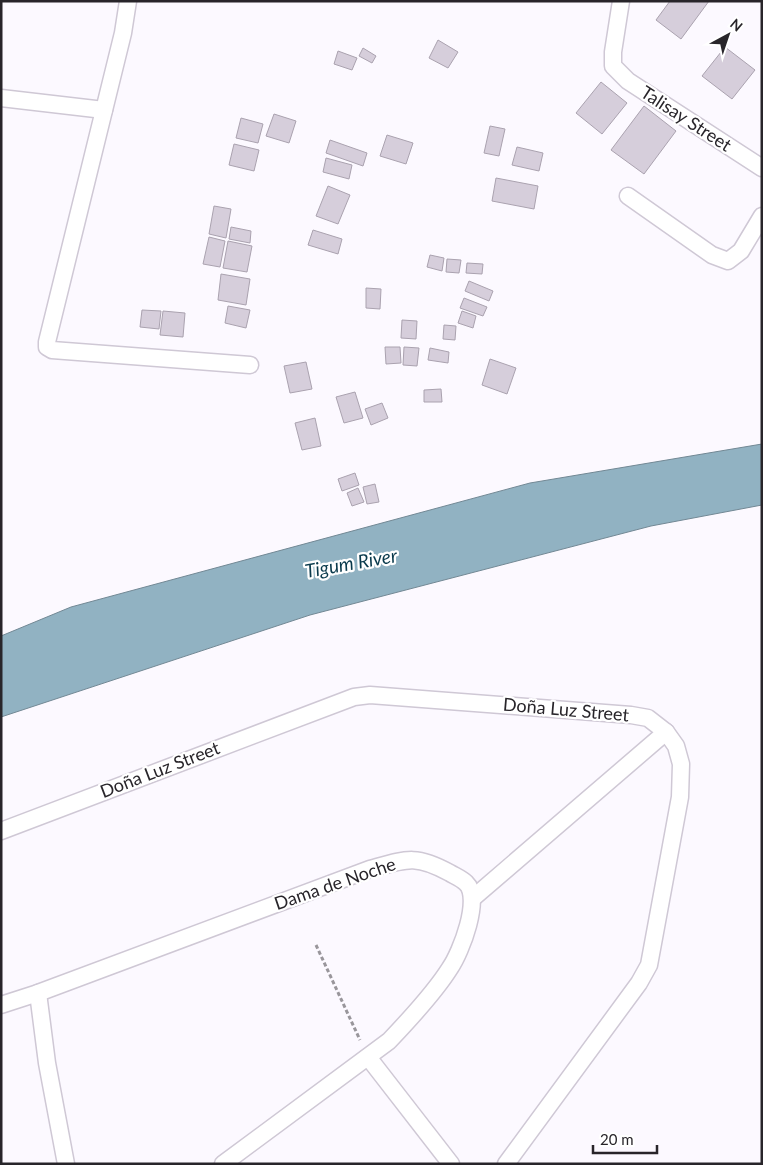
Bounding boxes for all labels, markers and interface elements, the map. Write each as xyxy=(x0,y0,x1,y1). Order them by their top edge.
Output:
north arrow xyxy=(703,10,753,60)
text: N xyxy=(727,15,746,35)
street label: Talisay Street xyxy=(637,81,736,156)
water label: Tigum River xyxy=(303,543,399,582)
street label: Doña Luz Street xyxy=(502,693,630,726)
street label: Doña Luz Street xyxy=(97,736,223,802)
street label: Dama de Noche xyxy=(271,852,398,914)
scale bar xyxy=(593,1122,657,1154)
text: 20 m xyxy=(600,1130,634,1148)

